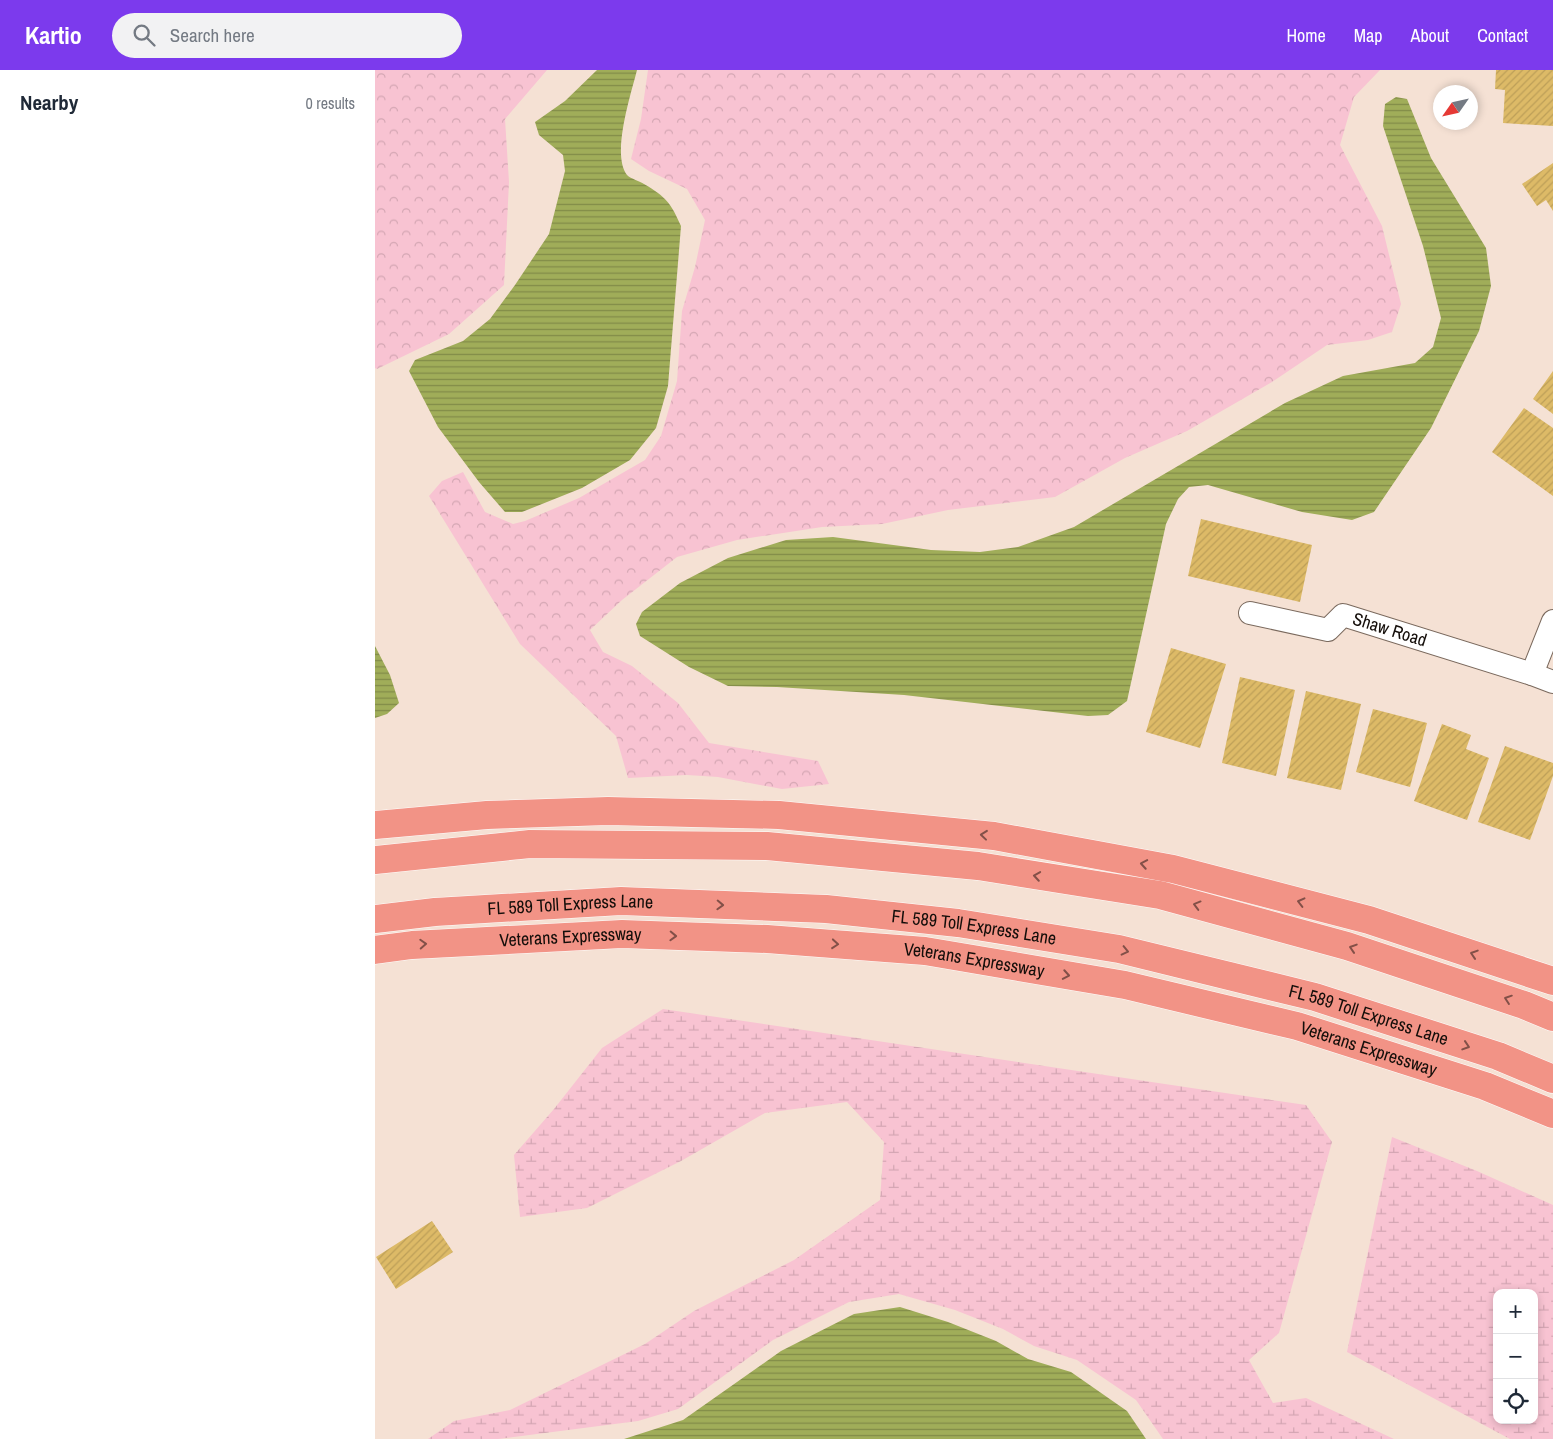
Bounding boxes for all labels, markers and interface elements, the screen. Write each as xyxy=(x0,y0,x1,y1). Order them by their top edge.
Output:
search box xyxy=(112,13,462,58)
text: Kartio xyxy=(25,19,82,51)
icon: search xyxy=(130,21,158,49)
text: Search here xyxy=(170,22,255,48)
text: Home xyxy=(1286,23,1326,48)
text: Map xyxy=(1354,23,1383,48)
text: About xyxy=(1411,23,1449,48)
text: Contact xyxy=(1477,23,1528,48)
north arrow xyxy=(1433,85,1478,130)
text: Nearby xyxy=(20,88,78,117)
text: 0 results xyxy=(305,92,355,114)
street label: Shaw Road xyxy=(1350,606,1430,652)
one-way arrow xyxy=(979,830,987,841)
one-way arrow xyxy=(1139,859,1148,869)
one-way arrow xyxy=(1033,871,1041,881)
street label: FL 589 Toll Express Lane xyxy=(487,888,654,921)
one-way arrow xyxy=(1297,897,1306,908)
one-way arrow xyxy=(717,899,725,910)
one-way arrow xyxy=(1192,900,1201,911)
street label: FL 589 Toll Express Lane xyxy=(890,903,1058,951)
street label: Veterans Expressway xyxy=(499,921,642,952)
one-way arrow xyxy=(670,931,677,941)
street label: Veterans Expressway xyxy=(903,936,1047,983)
one-way arrow xyxy=(832,938,840,949)
one-way arrow xyxy=(420,939,428,950)
one-way arrow xyxy=(1350,943,1358,953)
one-way arrow xyxy=(1120,945,1129,956)
one-way arrow xyxy=(1470,950,1478,960)
one-way arrow xyxy=(1061,969,1070,979)
street label: FL 589 Toll Express Lane xyxy=(1286,978,1452,1051)
one-way arrow xyxy=(1504,995,1512,1005)
street label: Veterans Expressway xyxy=(1297,1015,1441,1082)
one-way arrow xyxy=(1462,1040,1470,1050)
map controls xyxy=(1493,1289,1538,1424)
button: + xyxy=(1493,1289,1538,1334)
button: − xyxy=(1493,1334,1538,1379)
button: locate xyxy=(1493,1379,1538,1424)

